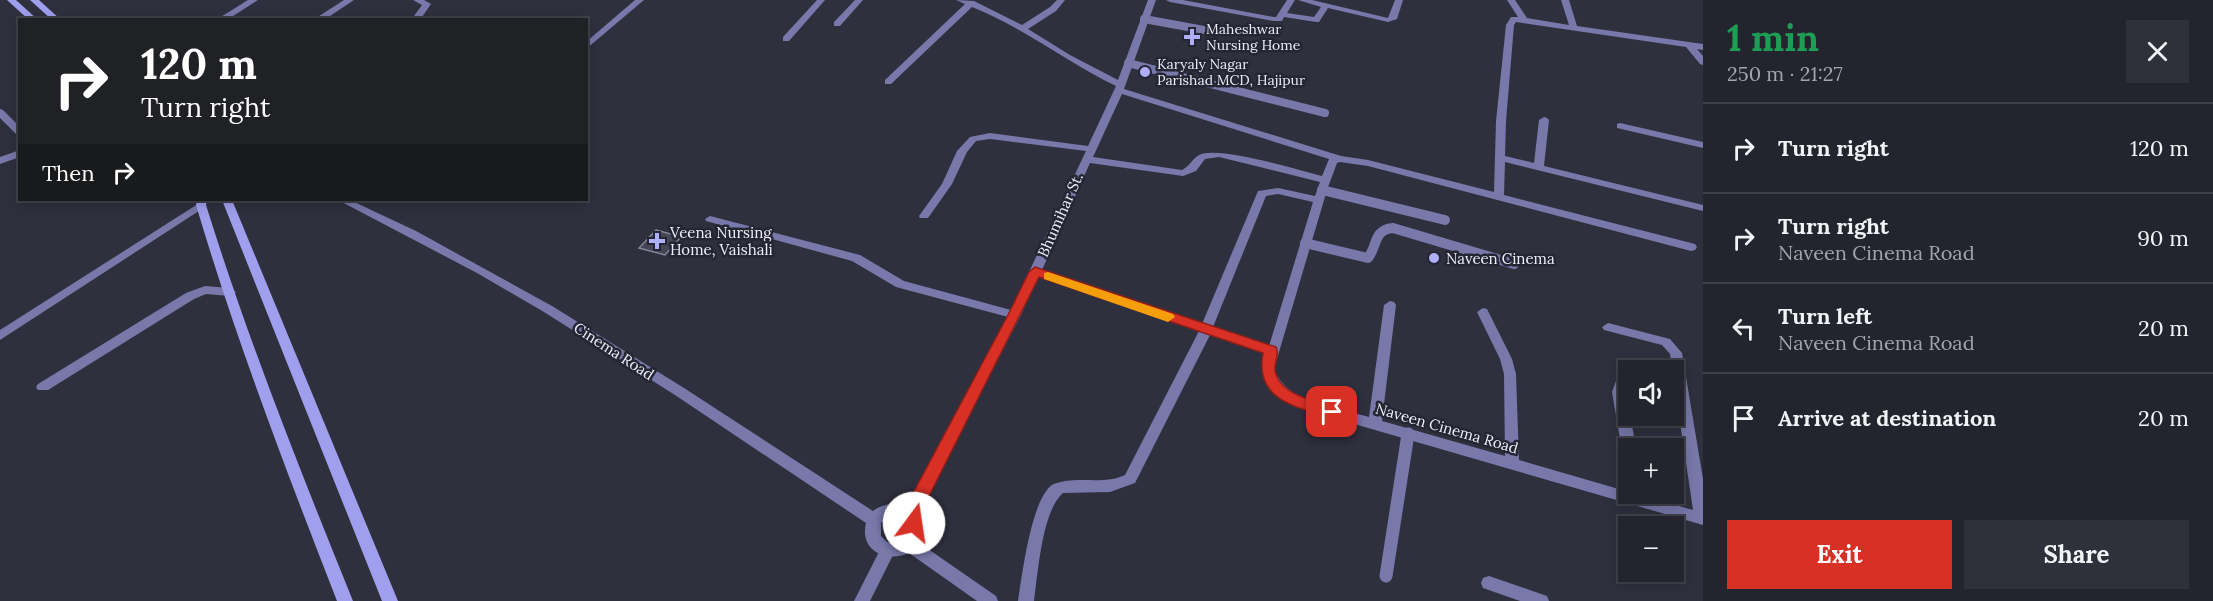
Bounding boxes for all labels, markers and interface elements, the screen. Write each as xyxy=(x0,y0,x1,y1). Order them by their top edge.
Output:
text: 1 min xyxy=(1727,15,1819,61)
place label: Maheshwar Nursing Home xyxy=(1206,20,1301,54)
button: close xyxy=(2126,20,2189,83)
marker: Maheshwar Nursing Home xyxy=(1183,28,1201,46)
text: 120 m xyxy=(141,37,257,91)
icon: right xyxy=(42,42,120,120)
place label: Karyaly Nagar Parishad MCD, Hajipur xyxy=(1157,55,1305,89)
text: 250 m · 21:27 xyxy=(1727,61,1843,86)
marker: Karyaly Nagar Parishad MCD, Hajipur xyxy=(1138,65,1152,79)
text: Turn right xyxy=(141,90,270,124)
icon: right xyxy=(1727,132,1760,165)
text: Turn right xyxy=(1778,134,1889,162)
text: 120 m xyxy=(2130,134,2189,162)
icon: right xyxy=(107,156,140,189)
text: Then xyxy=(42,159,95,187)
street label: Bhumihar St. xyxy=(1033,170,1087,260)
text: Turn right xyxy=(1778,212,1889,240)
icon: right xyxy=(1727,222,1760,255)
place label: Veena Nursing Home, Vaishali xyxy=(669,223,773,259)
text: 90 m xyxy=(2137,224,2189,252)
marker: Veena Nursing Home, Vaishali xyxy=(648,232,666,250)
text: Naveen Cinema Road xyxy=(1778,240,1975,265)
place label: Naveen Cinema xyxy=(1446,249,1555,268)
marker: Naveen Cinema xyxy=(1427,251,1441,265)
text: Turn left xyxy=(1778,302,1872,330)
icon: left xyxy=(1727,312,1760,345)
text: 20 m xyxy=(2138,314,2189,342)
street label: Cinema Road xyxy=(570,318,658,384)
text: Naveen Cinema Road xyxy=(1778,330,1975,355)
map controls xyxy=(1618,360,1684,582)
button: sound xyxy=(1618,360,1684,426)
pin xyxy=(1306,386,1357,437)
icon: arrive xyxy=(1315,395,1348,428)
street label: Naveen Cinema Road xyxy=(1373,399,1521,457)
icon: arrive xyxy=(1727,402,1760,435)
text: Arrive at destination xyxy=(1778,404,1996,432)
text: 20 m xyxy=(2138,404,2189,432)
button: + xyxy=(1618,438,1684,504)
position arrow xyxy=(882,491,946,555)
button: − xyxy=(1618,516,1684,582)
button: Exit xyxy=(1727,520,1952,589)
button: Share xyxy=(1964,520,2189,589)

